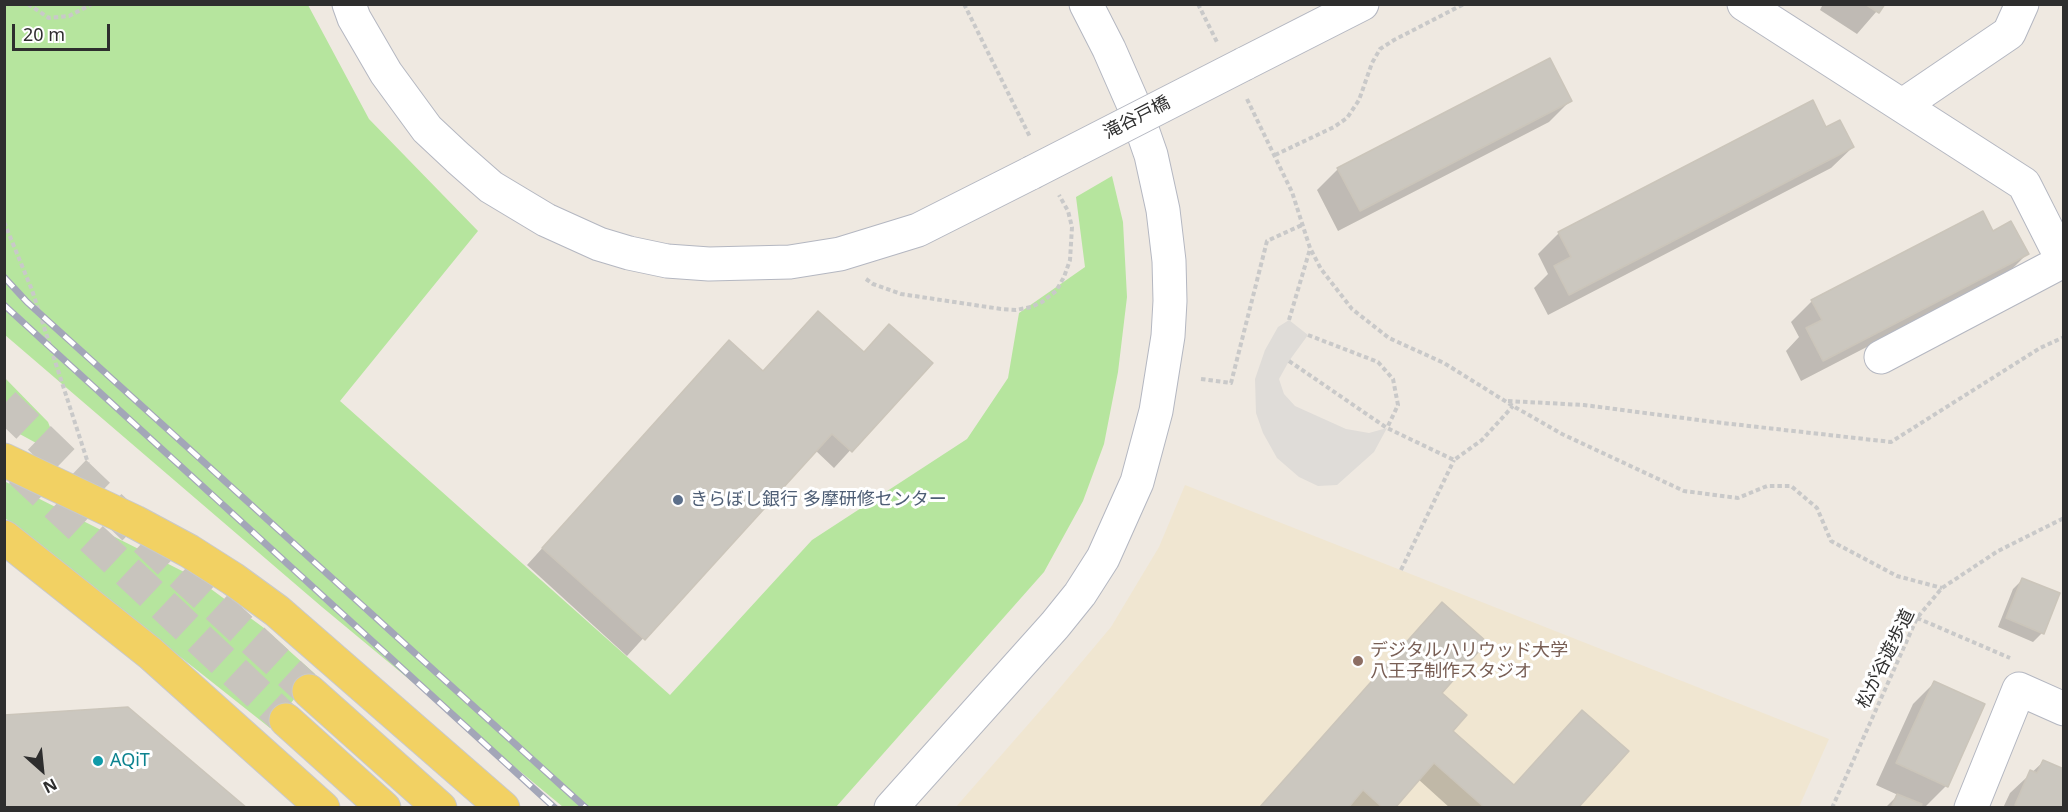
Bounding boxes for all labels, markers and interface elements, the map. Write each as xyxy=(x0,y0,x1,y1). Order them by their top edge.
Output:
scale bar xyxy=(15,12,112,50)
text: 20 m xyxy=(23,22,65,46)
street label: 滝谷戸橋 xyxy=(1100,92,1174,144)
place label: きらぼし銀行 多摩研修センター xyxy=(690,489,947,511)
marker: きらぼし銀行 多摩研修センター xyxy=(671,493,685,507)
street label: 松が谷遊歩道 xyxy=(1853,606,1919,712)
place label: デジタルハリウッド大学 八王子制作スタジオ xyxy=(1370,640,1568,682)
marker: デジタルハリウッド大学 八王子制作スタジオ xyxy=(1351,654,1365,668)
north arrow xyxy=(12,740,72,800)
place label: AQiT xyxy=(110,750,150,772)
marker: AQiT xyxy=(91,754,105,768)
text: N xyxy=(39,773,61,799)

